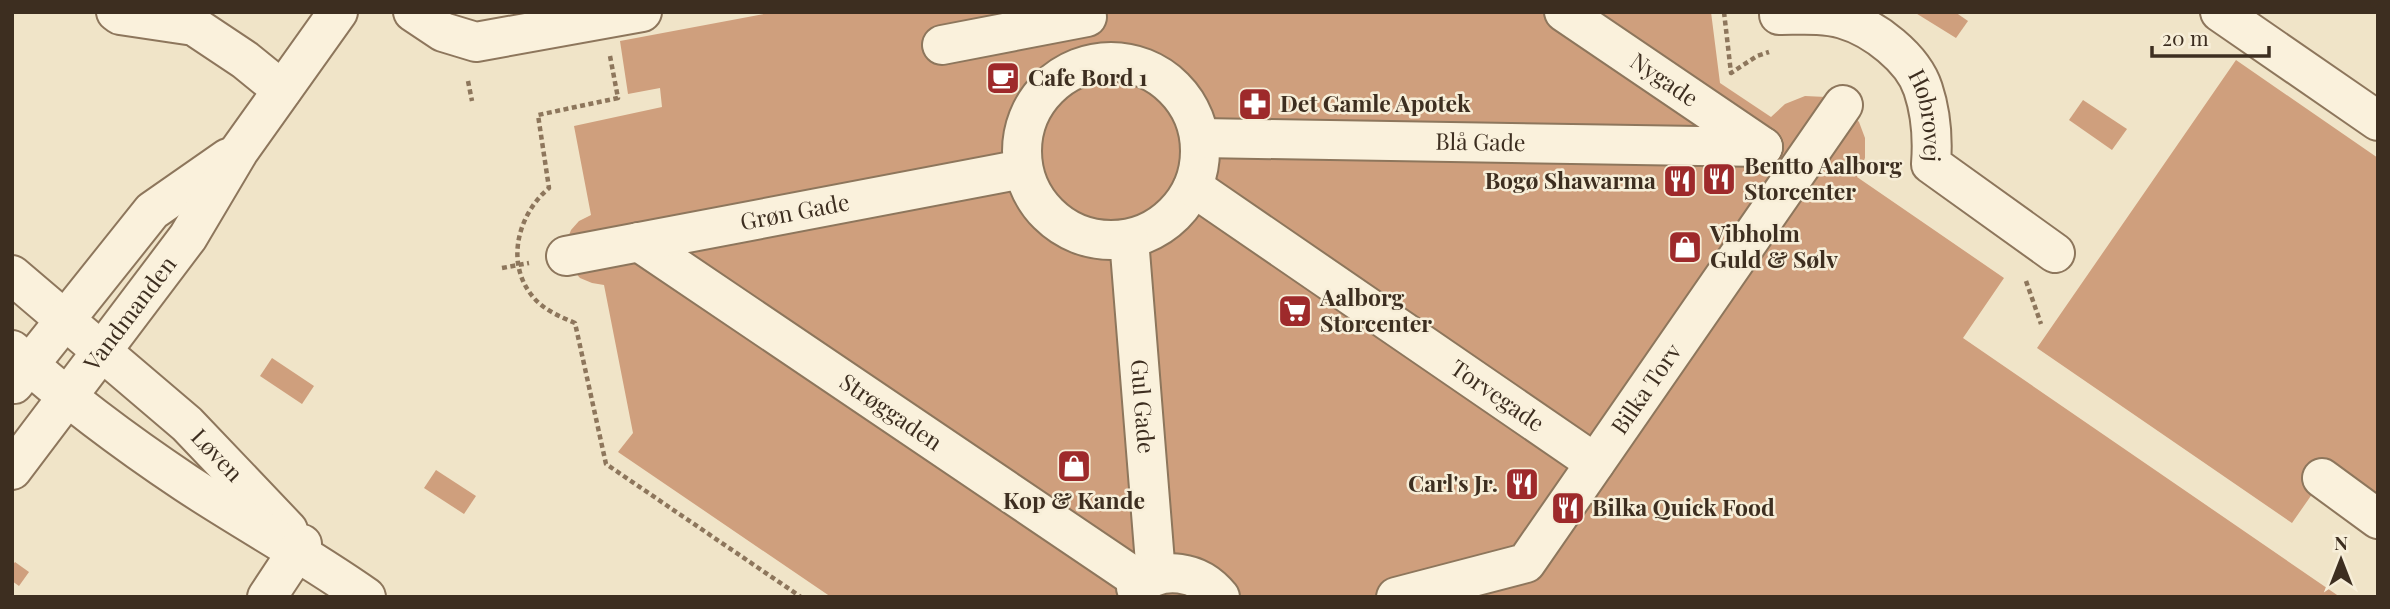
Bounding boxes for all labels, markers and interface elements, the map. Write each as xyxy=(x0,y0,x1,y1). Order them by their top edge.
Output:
scale bar xyxy=(2152,14,2269,58)
text: 20 m xyxy=(2162,23,2209,51)
street label: Nygade xyxy=(1625,45,1705,113)
cafe icon: Cafe Bord 1 xyxy=(984,59,1022,97)
place label: Cafe Bord 1 xyxy=(1028,61,1148,92)
street label: Hobrovej xyxy=(1902,63,1949,163)
pharmacy icon: Det Gamle Apotek xyxy=(1236,85,1274,123)
place label: Det Gamle Apotek xyxy=(1280,87,1471,118)
street label: Blå Gade xyxy=(1435,125,1526,157)
place label: Bentto Aalborg Storcenter xyxy=(1744,149,1903,206)
restaurant icon: Bentto Aalborg Storcenter xyxy=(1700,160,1738,198)
restaurant icon: Bogø Shawarma xyxy=(1661,162,1699,200)
place label: Bogø Shawarma xyxy=(1485,164,1656,195)
street label: Grøn Gade xyxy=(737,185,852,237)
place label: Vibholm Guld & Sølv xyxy=(1709,217,1838,274)
shop icon: Vibholm Guld & Sølv xyxy=(1666,228,1704,266)
street label: Vandmanden xyxy=(75,249,182,377)
place label: Aalborg Storcenter xyxy=(1319,281,1432,338)
supermarket icon: Aalborg Storcenter xyxy=(1276,292,1314,330)
street label: Bilka Torv xyxy=(1603,336,1688,440)
street label: Torvegade xyxy=(1445,351,1551,438)
street label: Gul Gade xyxy=(1125,358,1163,455)
street label: Strøggaden xyxy=(834,365,949,457)
street label: Løven xyxy=(185,421,251,488)
shop icon: Kop & Kande xyxy=(1055,447,1093,485)
restaurant icon: Carl's Jr. xyxy=(1503,465,1541,503)
place label: Carl's Jr. xyxy=(1408,467,1498,498)
place label: Kop & Kande xyxy=(1003,484,1145,515)
restaurant icon: Bilka Quick Food xyxy=(1549,489,1587,527)
place label: Bilka Quick Food xyxy=(1592,491,1775,522)
north arrow xyxy=(2306,525,2376,595)
text: N xyxy=(2334,529,2348,555)

